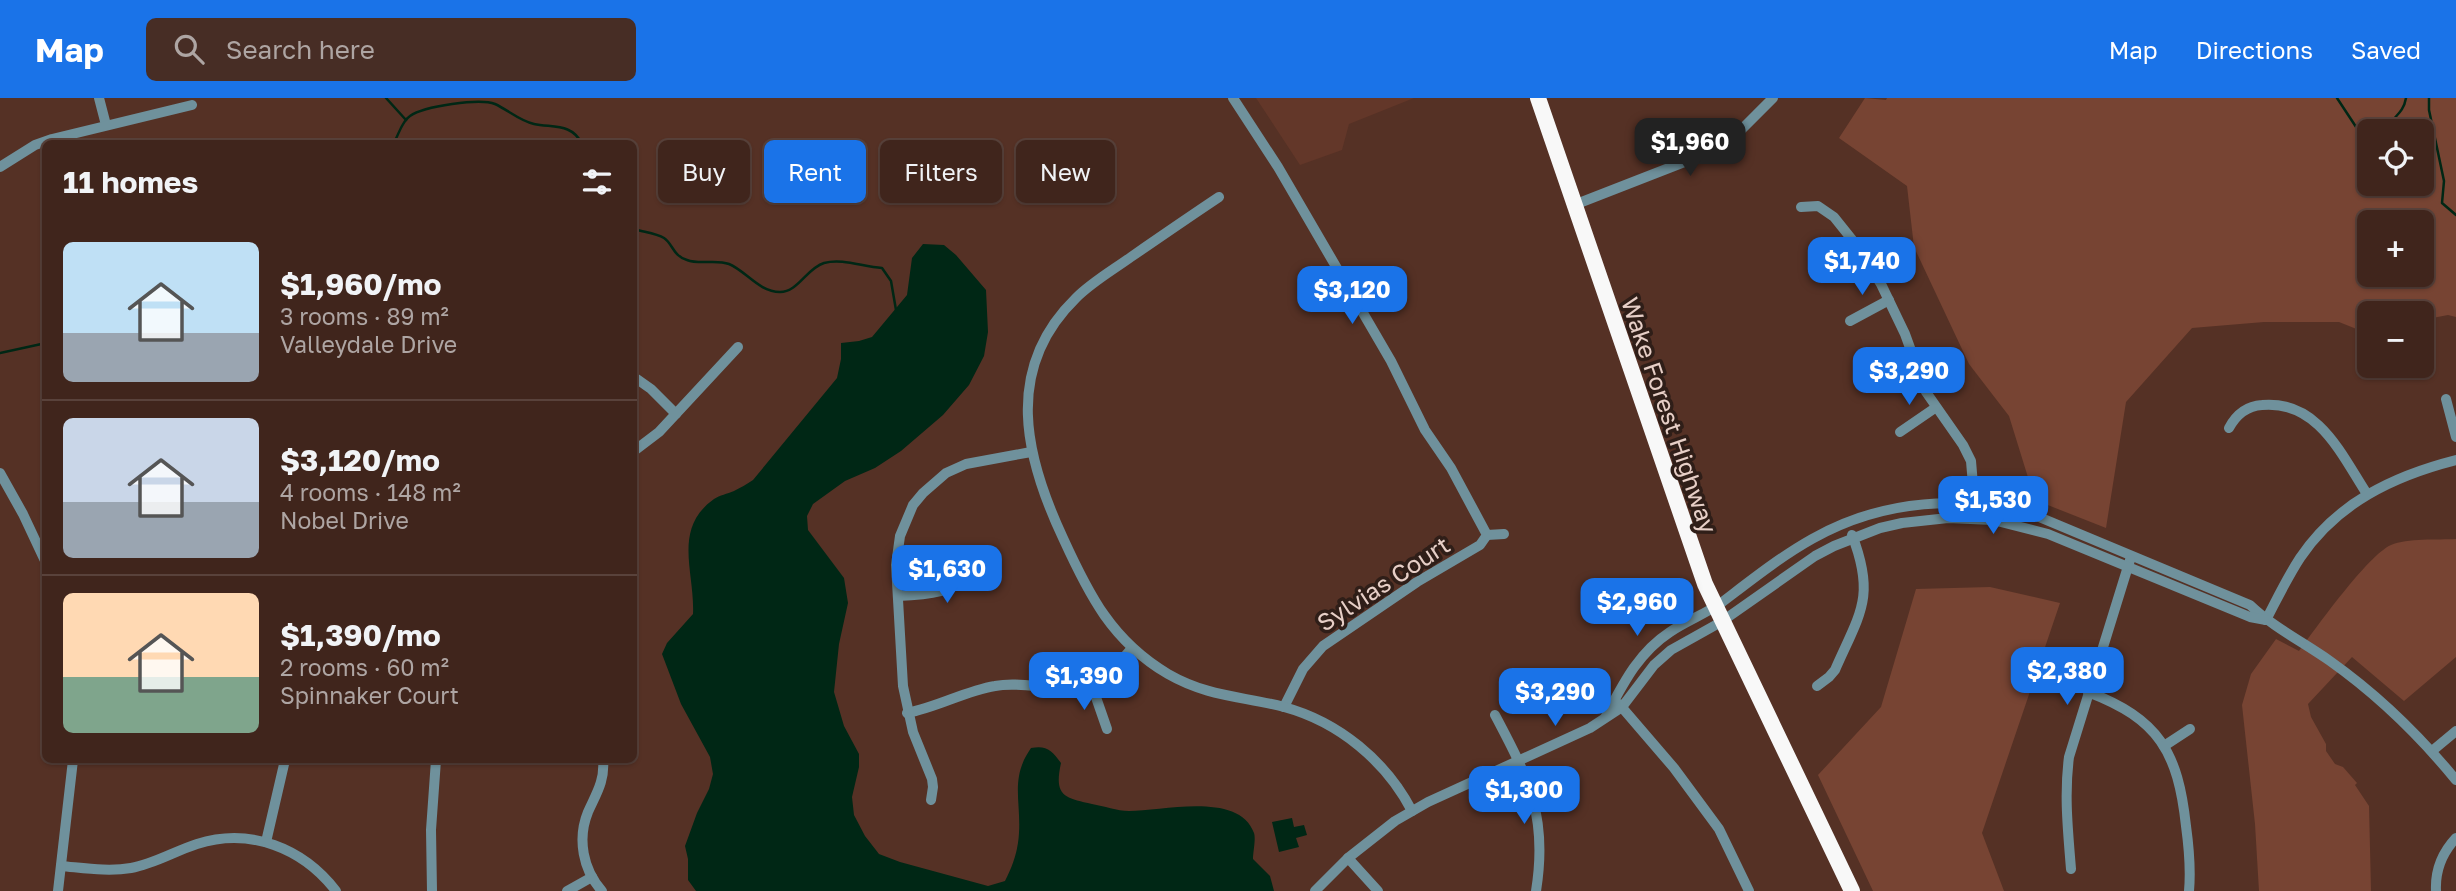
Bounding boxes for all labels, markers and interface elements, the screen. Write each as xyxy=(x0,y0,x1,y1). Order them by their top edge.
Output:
search box xyxy=(146,18,636,81)
text: Map xyxy=(35,30,104,69)
icon: search xyxy=(170,30,208,68)
text: Search here xyxy=(226,34,375,65)
text: Map xyxy=(2109,35,2158,64)
text: Directions xyxy=(2196,35,2313,64)
text: Saved xyxy=(2351,35,2421,64)
pin: $1,960 xyxy=(1633,118,1747,178)
map controls xyxy=(2357,119,2434,378)
button: locate xyxy=(2357,119,2434,196)
text: $1,960 xyxy=(1651,127,1729,155)
chip: Buy xyxy=(658,140,750,203)
chip: Rent xyxy=(764,140,866,203)
chip: Filters xyxy=(880,140,1002,203)
chip: New xyxy=(1016,140,1115,203)
icon: filters xyxy=(578,163,616,201)
text: 11 homes xyxy=(63,164,198,200)
button: + xyxy=(2357,210,2434,287)
pin: $1,740 xyxy=(1805,238,1919,297)
text: $1,740 xyxy=(1824,246,1900,274)
text: $1,960/mo xyxy=(280,266,441,302)
pin: $3,120 xyxy=(1295,266,1409,326)
icon: home xyxy=(119,270,203,354)
text: $3,120 xyxy=(1313,275,1391,303)
street label: Wake Forest Highway xyxy=(1616,293,1724,537)
button: − xyxy=(2357,301,2434,378)
text: 3 rooms · 89 m² xyxy=(280,302,449,330)
text: Valleydale Drive xyxy=(280,330,457,358)
pin: $3,290 xyxy=(1852,348,1966,407)
text: $3,290 xyxy=(1869,356,1949,384)
text: $3,120/mo xyxy=(280,442,440,478)
icon: home xyxy=(119,446,203,530)
pin: $1,530 xyxy=(1936,476,2050,536)
text: 4 rooms · 148 m² xyxy=(280,478,461,506)
text: $1,530 xyxy=(1954,485,2032,513)
text: Nobel Drive xyxy=(280,506,409,534)
street label: Sylvias Court xyxy=(1311,529,1455,637)
pin: $1,630 xyxy=(890,546,1004,605)
text: $1,630 xyxy=(908,554,986,582)
pin: $2,960 xyxy=(1580,578,1694,638)
text: $2,960 xyxy=(1597,587,1677,615)
text: $1,390/mo xyxy=(280,617,441,653)
icon: home xyxy=(119,621,203,705)
pin: $2,380 xyxy=(2010,648,2124,707)
pin: $1,390 xyxy=(1027,652,1141,712)
text: 2 rooms · 60 m² xyxy=(280,653,449,681)
text: $2,380 xyxy=(2027,656,2107,684)
text: $1,390 xyxy=(1045,661,1123,689)
pin: $3,290 xyxy=(1498,668,1612,728)
text: $3,290 xyxy=(1515,677,1595,705)
text: Spinnaker Court xyxy=(280,681,459,709)
pin: $1,300 xyxy=(1467,766,1581,826)
text: $1,300 xyxy=(1485,775,1563,803)

